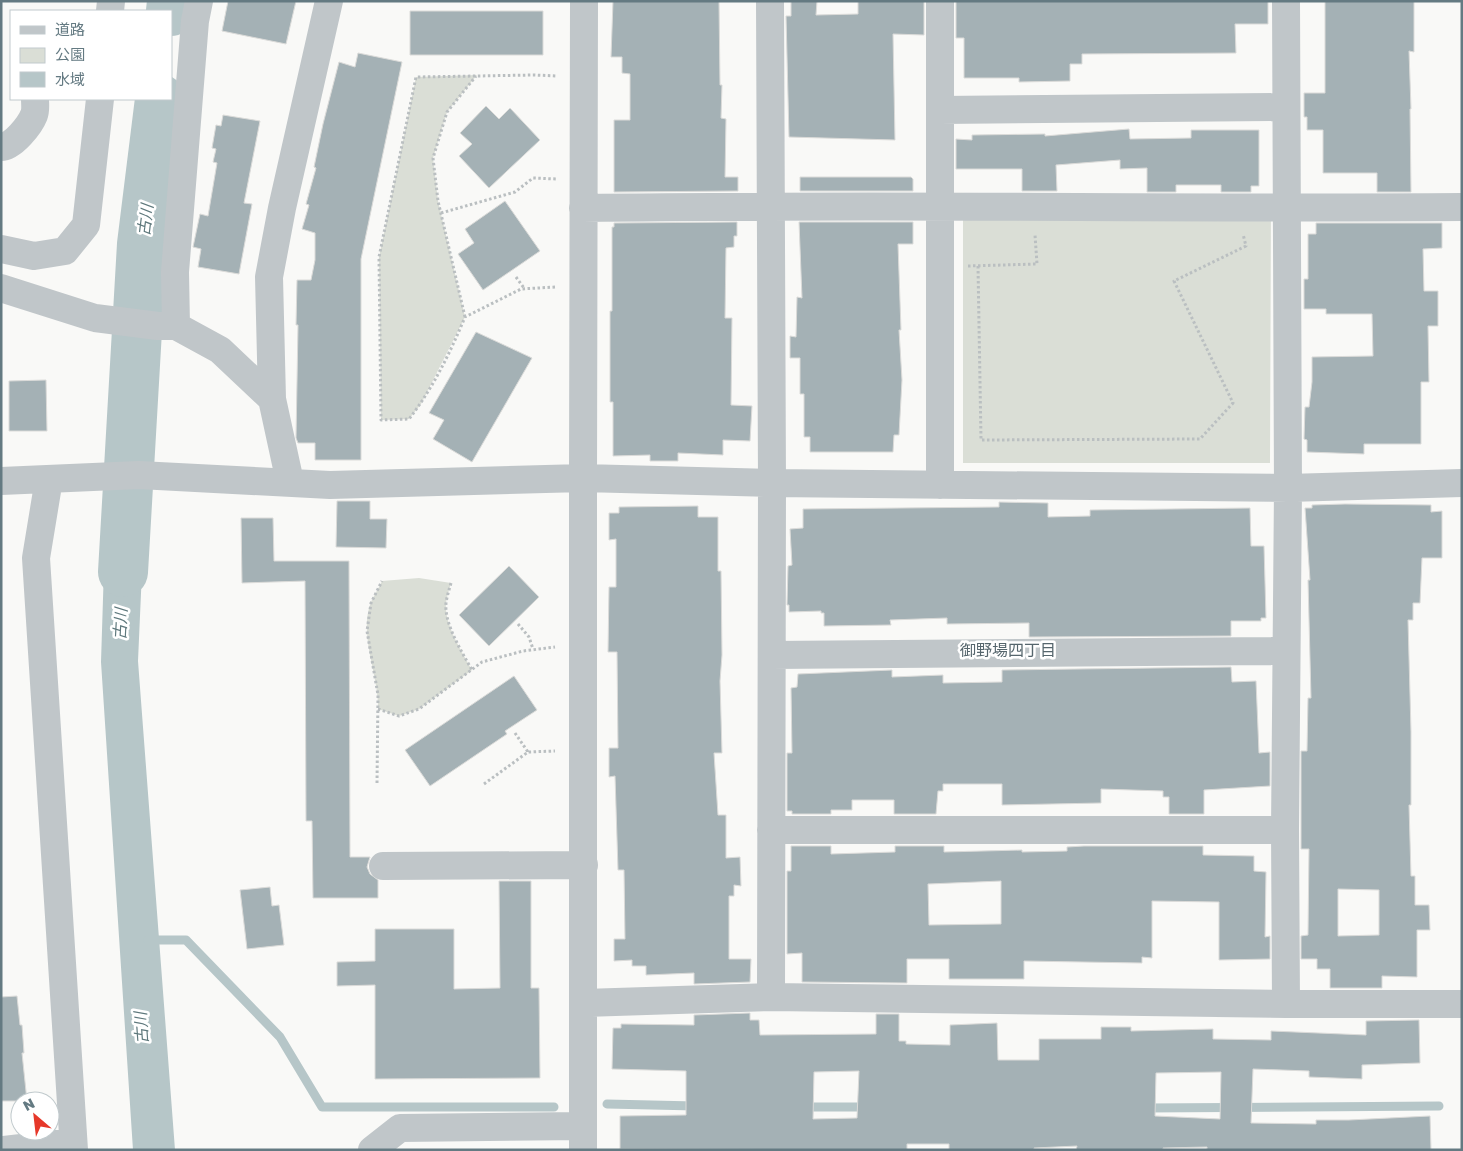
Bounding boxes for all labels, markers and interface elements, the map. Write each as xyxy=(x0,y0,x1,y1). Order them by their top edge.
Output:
legend xyxy=(10,10,172,100)
text: 道路 xyxy=(55,20,85,38)
text: 公園 xyxy=(55,45,85,63)
text: 水域 xyxy=(55,70,85,88)
water label: 古川 xyxy=(133,201,157,237)
water label: 古川 xyxy=(109,606,131,641)
district label: 御野場四丁目 xyxy=(960,640,1056,660)
water label: 古川 xyxy=(130,1009,152,1045)
north arrow xyxy=(10,1091,60,1141)
text: N xyxy=(20,1094,37,1114)

